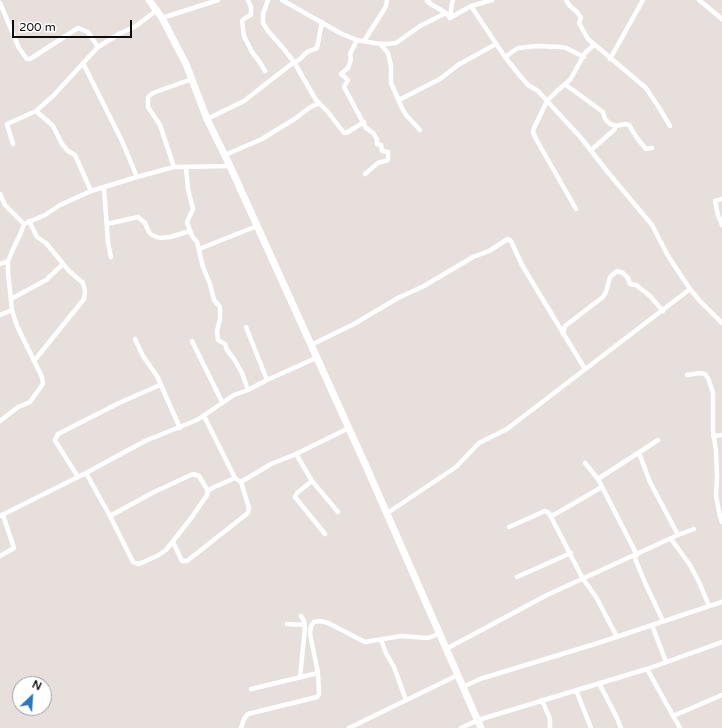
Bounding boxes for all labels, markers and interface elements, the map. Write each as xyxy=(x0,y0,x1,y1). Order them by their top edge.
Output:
scale bar xyxy=(14,12,134,38)
text: 200 m xyxy=(19,20,56,34)
north arrow xyxy=(12,676,52,716)
text: N xyxy=(30,678,44,693)

